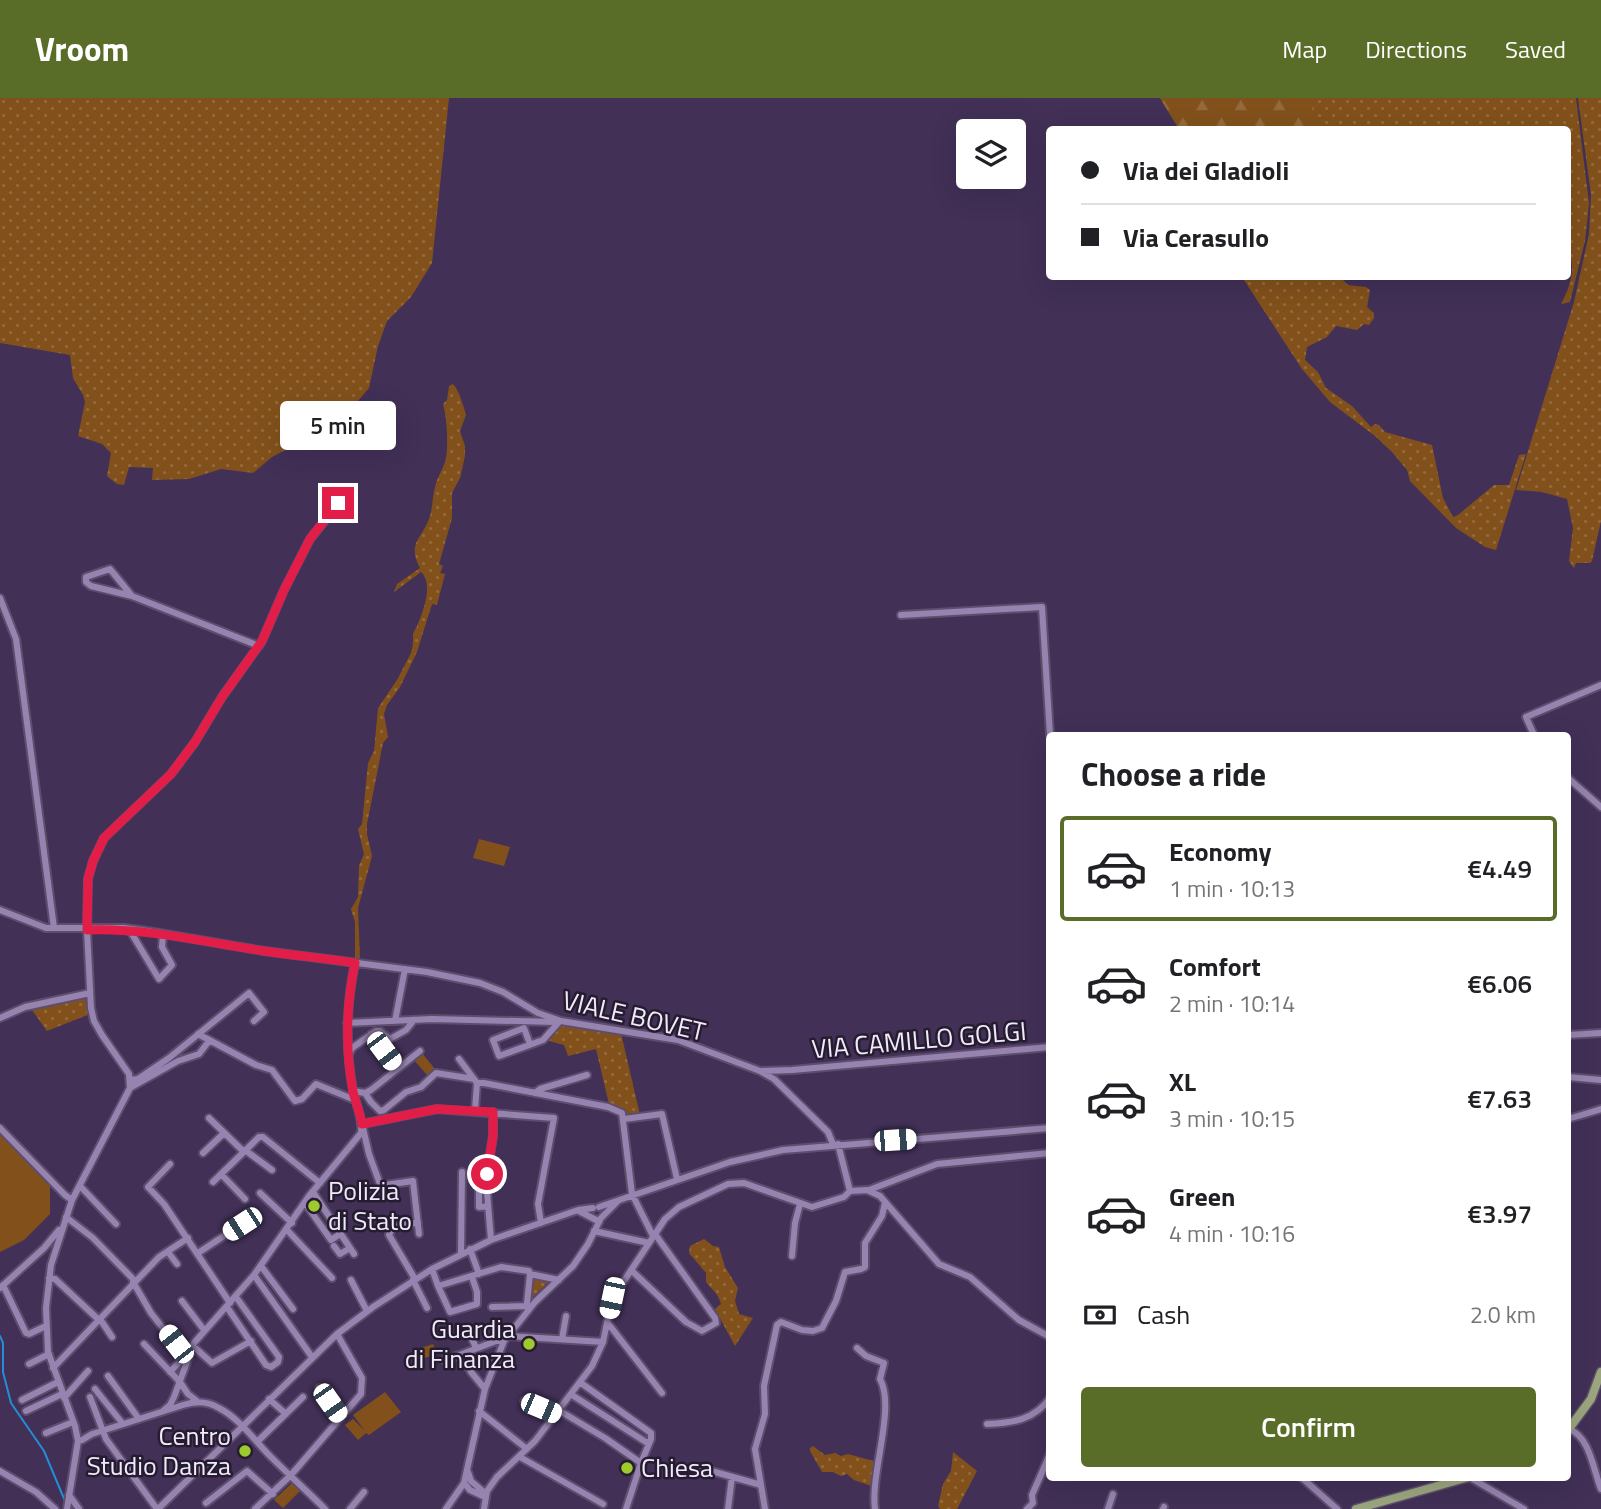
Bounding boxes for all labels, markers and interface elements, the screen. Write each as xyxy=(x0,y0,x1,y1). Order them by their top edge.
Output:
text: Vroom xyxy=(35,24,129,74)
text: Map xyxy=(1282,31,1327,67)
text: Directions xyxy=(1365,31,1467,67)
text: Saved xyxy=(1505,31,1566,67)
map controls xyxy=(956,119,1026,189)
button: layers xyxy=(956,119,1026,189)
text: Via dei Gladioli xyxy=(1123,151,1289,190)
text: Via Cerasullo xyxy=(1123,218,1269,257)
callout: 5 min xyxy=(280,402,396,450)
text: 5 min xyxy=(310,408,366,443)
route end xyxy=(322,487,354,519)
text: Choose a ride xyxy=(1081,750,1266,798)
text: Economy xyxy=(1169,832,1271,871)
icon: car xyxy=(1085,837,1148,900)
text: €4.49 xyxy=(1468,849,1532,888)
text: 1 min · 10:13 xyxy=(1169,871,1295,906)
text: Comfort xyxy=(1169,947,1261,986)
icon: car xyxy=(1085,952,1148,1015)
text: €6.06 xyxy=(1468,964,1532,1003)
street label: VIALE BOVET xyxy=(559,980,710,1051)
text: 2 min · 10:14 xyxy=(1169,986,1295,1021)
street label: VIA CAMILLO GOLGI xyxy=(810,1011,1028,1068)
car xyxy=(363,1028,406,1074)
text: XL xyxy=(1169,1062,1196,1101)
icon: car xyxy=(1085,1067,1148,1130)
text: €7.63 xyxy=(1468,1079,1532,1118)
text: 3 min · 10:15 xyxy=(1169,1101,1295,1136)
car xyxy=(874,1128,917,1152)
route start xyxy=(471,1158,503,1190)
place label: Polizia di Stato xyxy=(328,1171,412,1240)
text: Green xyxy=(1169,1177,1235,1216)
icon: car xyxy=(1085,1182,1148,1245)
text: €3.97 xyxy=(1468,1194,1532,1233)
marker: Polizia di Stato xyxy=(306,1198,322,1214)
car xyxy=(219,1204,266,1244)
text: 4 min · 10:16 xyxy=(1169,1216,1295,1251)
car xyxy=(598,1275,627,1321)
text: Cash xyxy=(1137,1295,1190,1334)
icon: cash xyxy=(1081,1296,1119,1334)
text: 2.0 km xyxy=(1470,1297,1536,1332)
place label: Guardia di Finanza xyxy=(405,1309,515,1378)
car xyxy=(155,1321,198,1367)
marker: Guardia di Finanza xyxy=(521,1336,537,1352)
car xyxy=(310,1380,351,1426)
button: Confirm xyxy=(1081,1387,1536,1467)
car xyxy=(518,1390,565,1426)
place label: Centro Studio Danza xyxy=(87,1416,231,1485)
marker: Centro Studio Danza xyxy=(237,1443,253,1459)
place label: Chiesa xyxy=(641,1448,713,1487)
marker: Chiesa xyxy=(619,1460,635,1476)

